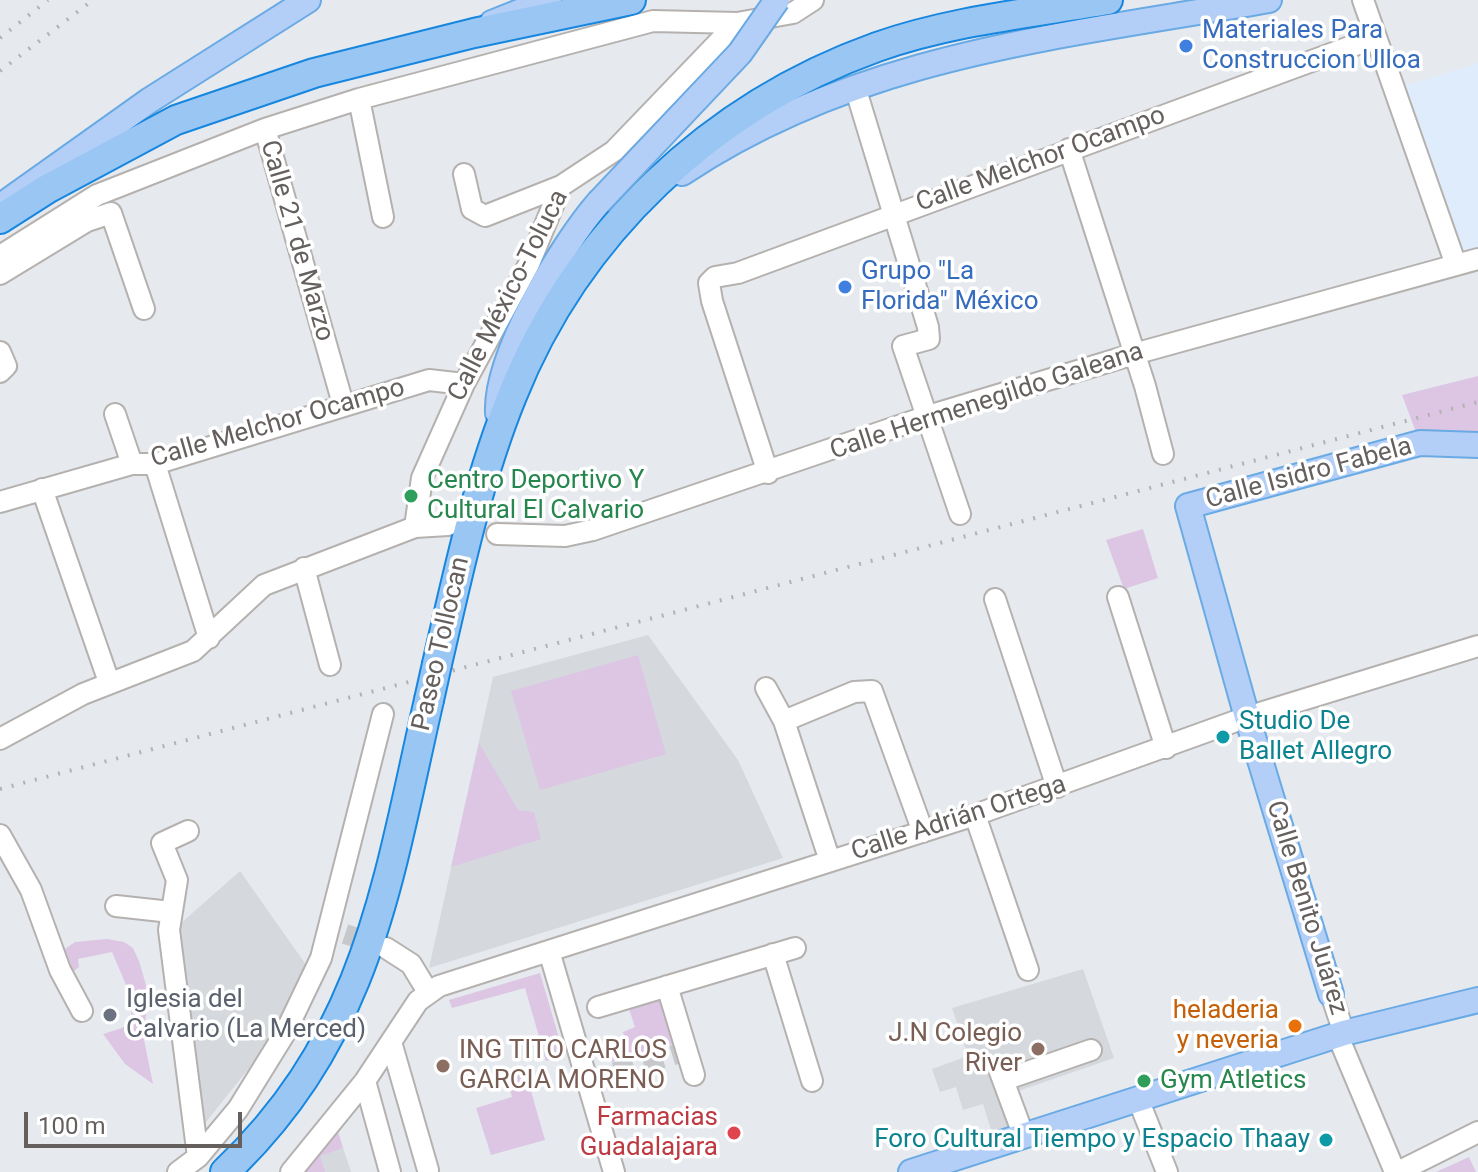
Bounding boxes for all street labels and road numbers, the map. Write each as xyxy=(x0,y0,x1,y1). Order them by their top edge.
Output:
street label: Calle Melchor Ocampo xyxy=(912,100,1170,220)
street label: Calle 21 de Marzo xyxy=(252,137,340,345)
street label: Calle México-Toluca xyxy=(442,185,576,407)
street label: Calle Hermenegildo Galeana xyxy=(826,337,1148,467)
street label: Calle Melchor Ocampo xyxy=(147,373,409,475)
street label: Calle Isidro Fabela xyxy=(1202,431,1416,517)
street label: Paseo Tollocan xyxy=(407,554,477,734)
street label: Calle Adrián Ortega xyxy=(848,770,1070,868)
street label: Calle Benito Juárez xyxy=(1259,797,1353,1019)

